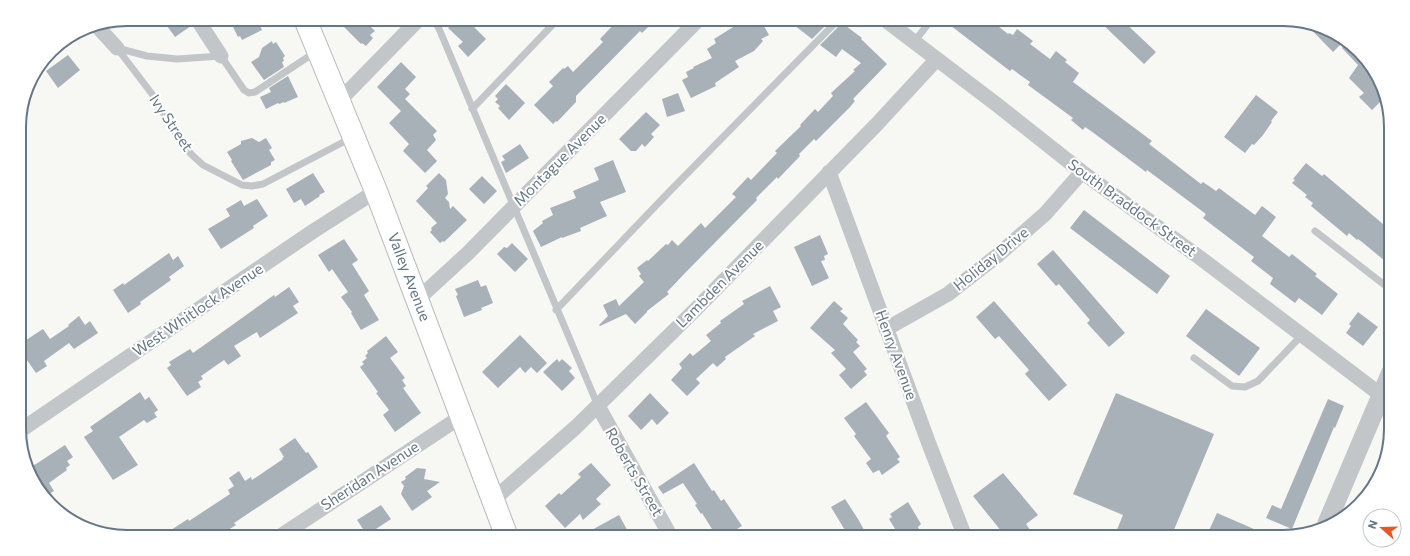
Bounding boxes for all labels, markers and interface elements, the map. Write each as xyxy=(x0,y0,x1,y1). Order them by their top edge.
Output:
street label: Ivy Street xyxy=(146,90,197,154)
street label: Montague Avenue xyxy=(509,109,609,209)
street label: South Braddock Street xyxy=(1065,155,1200,260)
street label: Holiday Drive xyxy=(949,223,1031,294)
street label: Valley Avenue xyxy=(385,230,435,324)
street label: Lambden Avenue xyxy=(672,236,767,331)
street label: West Whitlock Avenue xyxy=(129,259,266,359)
street label: Henry Avenue xyxy=(872,307,922,402)
street label: Roberts Street xyxy=(602,424,668,519)
street label: Sheridan Avenue xyxy=(317,437,422,514)
north arrow xyxy=(1362,508,1402,548)
text: N xyxy=(1365,518,1380,531)

